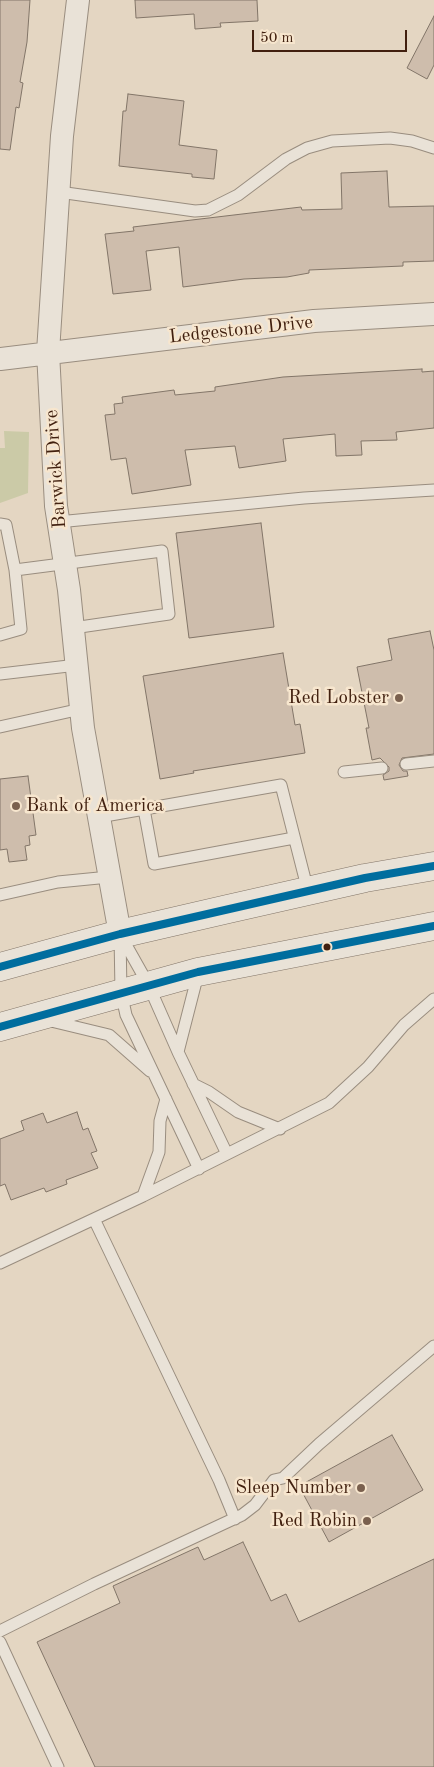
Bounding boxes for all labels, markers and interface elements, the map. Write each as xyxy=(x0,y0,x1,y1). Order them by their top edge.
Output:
scale bar xyxy=(254,20,409,52)
text: 50 m xyxy=(260,31,294,46)
street label: Ledgestone Drive xyxy=(168,311,314,349)
street label: Barwick Drive xyxy=(40,409,72,529)
place label: Red Lobster xyxy=(288,687,389,709)
marker: Red Lobster xyxy=(393,692,405,704)
place label: Bank of America xyxy=(26,795,164,817)
marker: Bank of America xyxy=(10,800,22,812)
unlabelled marker xyxy=(322,942,332,952)
place label: Sleep Number xyxy=(235,1477,351,1499)
marker: Sleep Number xyxy=(355,1482,367,1494)
place label: Red Robin xyxy=(271,1510,357,1532)
marker: Red Robin xyxy=(361,1515,373,1527)

